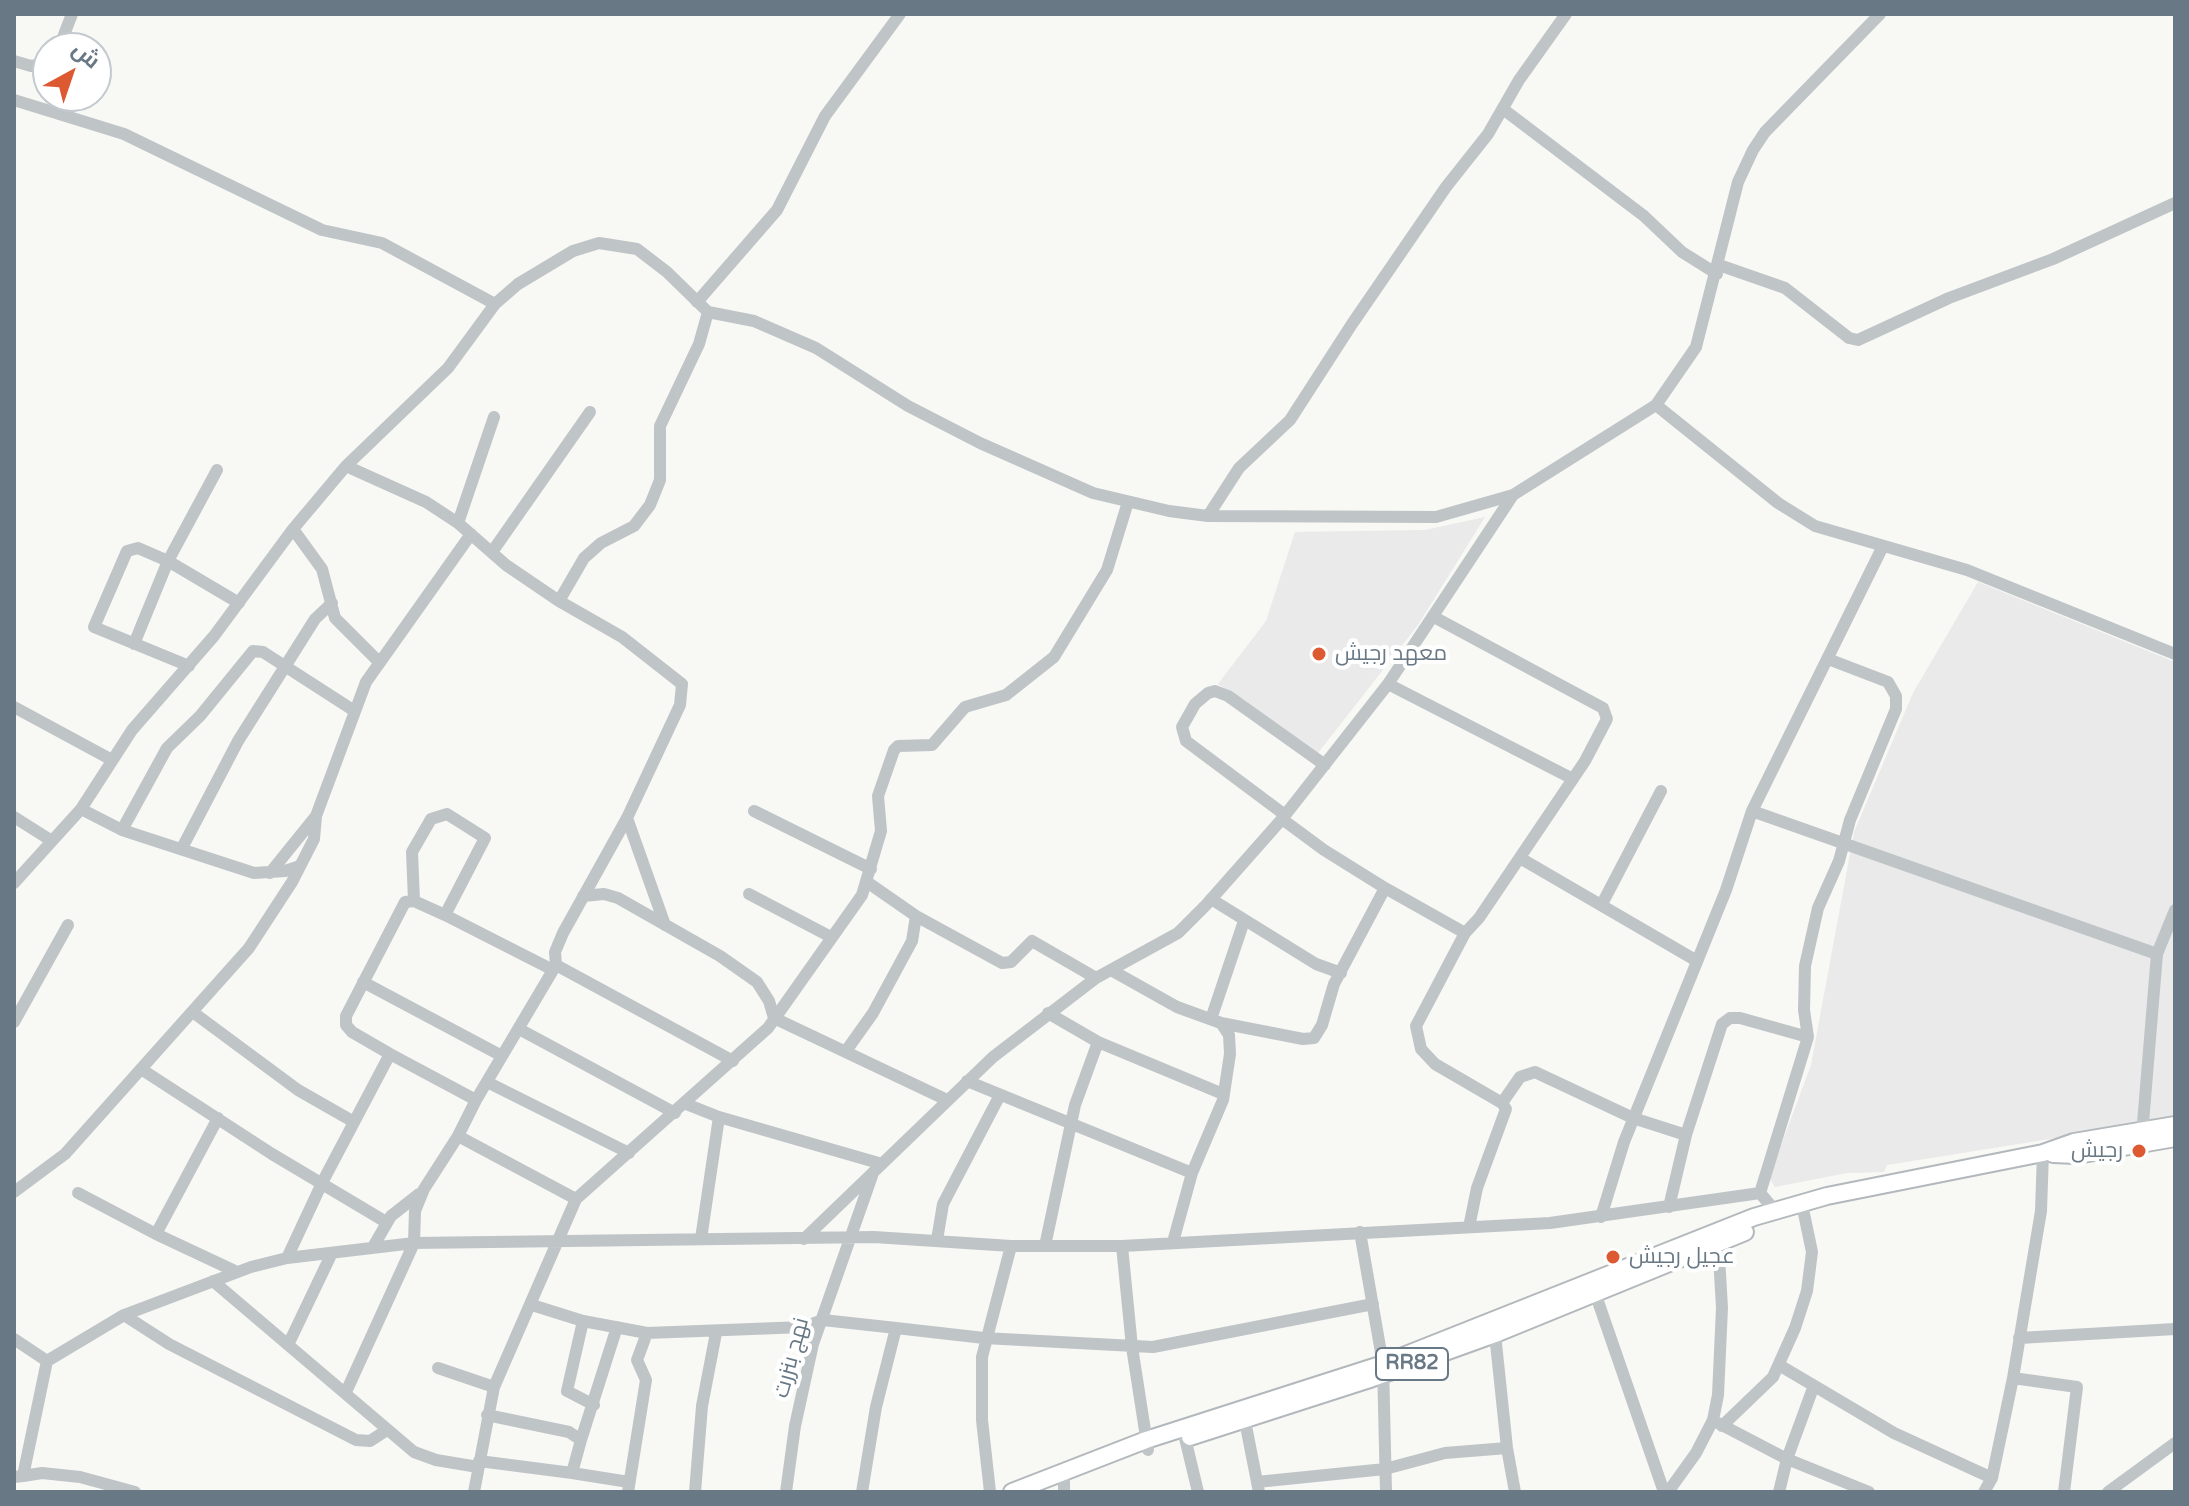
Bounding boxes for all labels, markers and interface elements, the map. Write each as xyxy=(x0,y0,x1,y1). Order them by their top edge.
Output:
north arrow xyxy=(32,32,112,112)
text: ش xyxy=(67,36,105,74)
place label: معهد رجيش xyxy=(1335,641,1447,667)
marker: معهد رجيش xyxy=(1310,645,1328,663)
place label: رجيش xyxy=(2071,1138,2123,1164)
marker: رجيش xyxy=(2130,1142,2148,1160)
place label: عجيل رجيش xyxy=(1629,1244,1735,1270)
marker: عجيل رجيش xyxy=(1604,1248,1622,1266)
street label: نهج بنزرت xyxy=(769,1315,815,1401)
road number: RR82 xyxy=(1376,1348,1448,1380)

